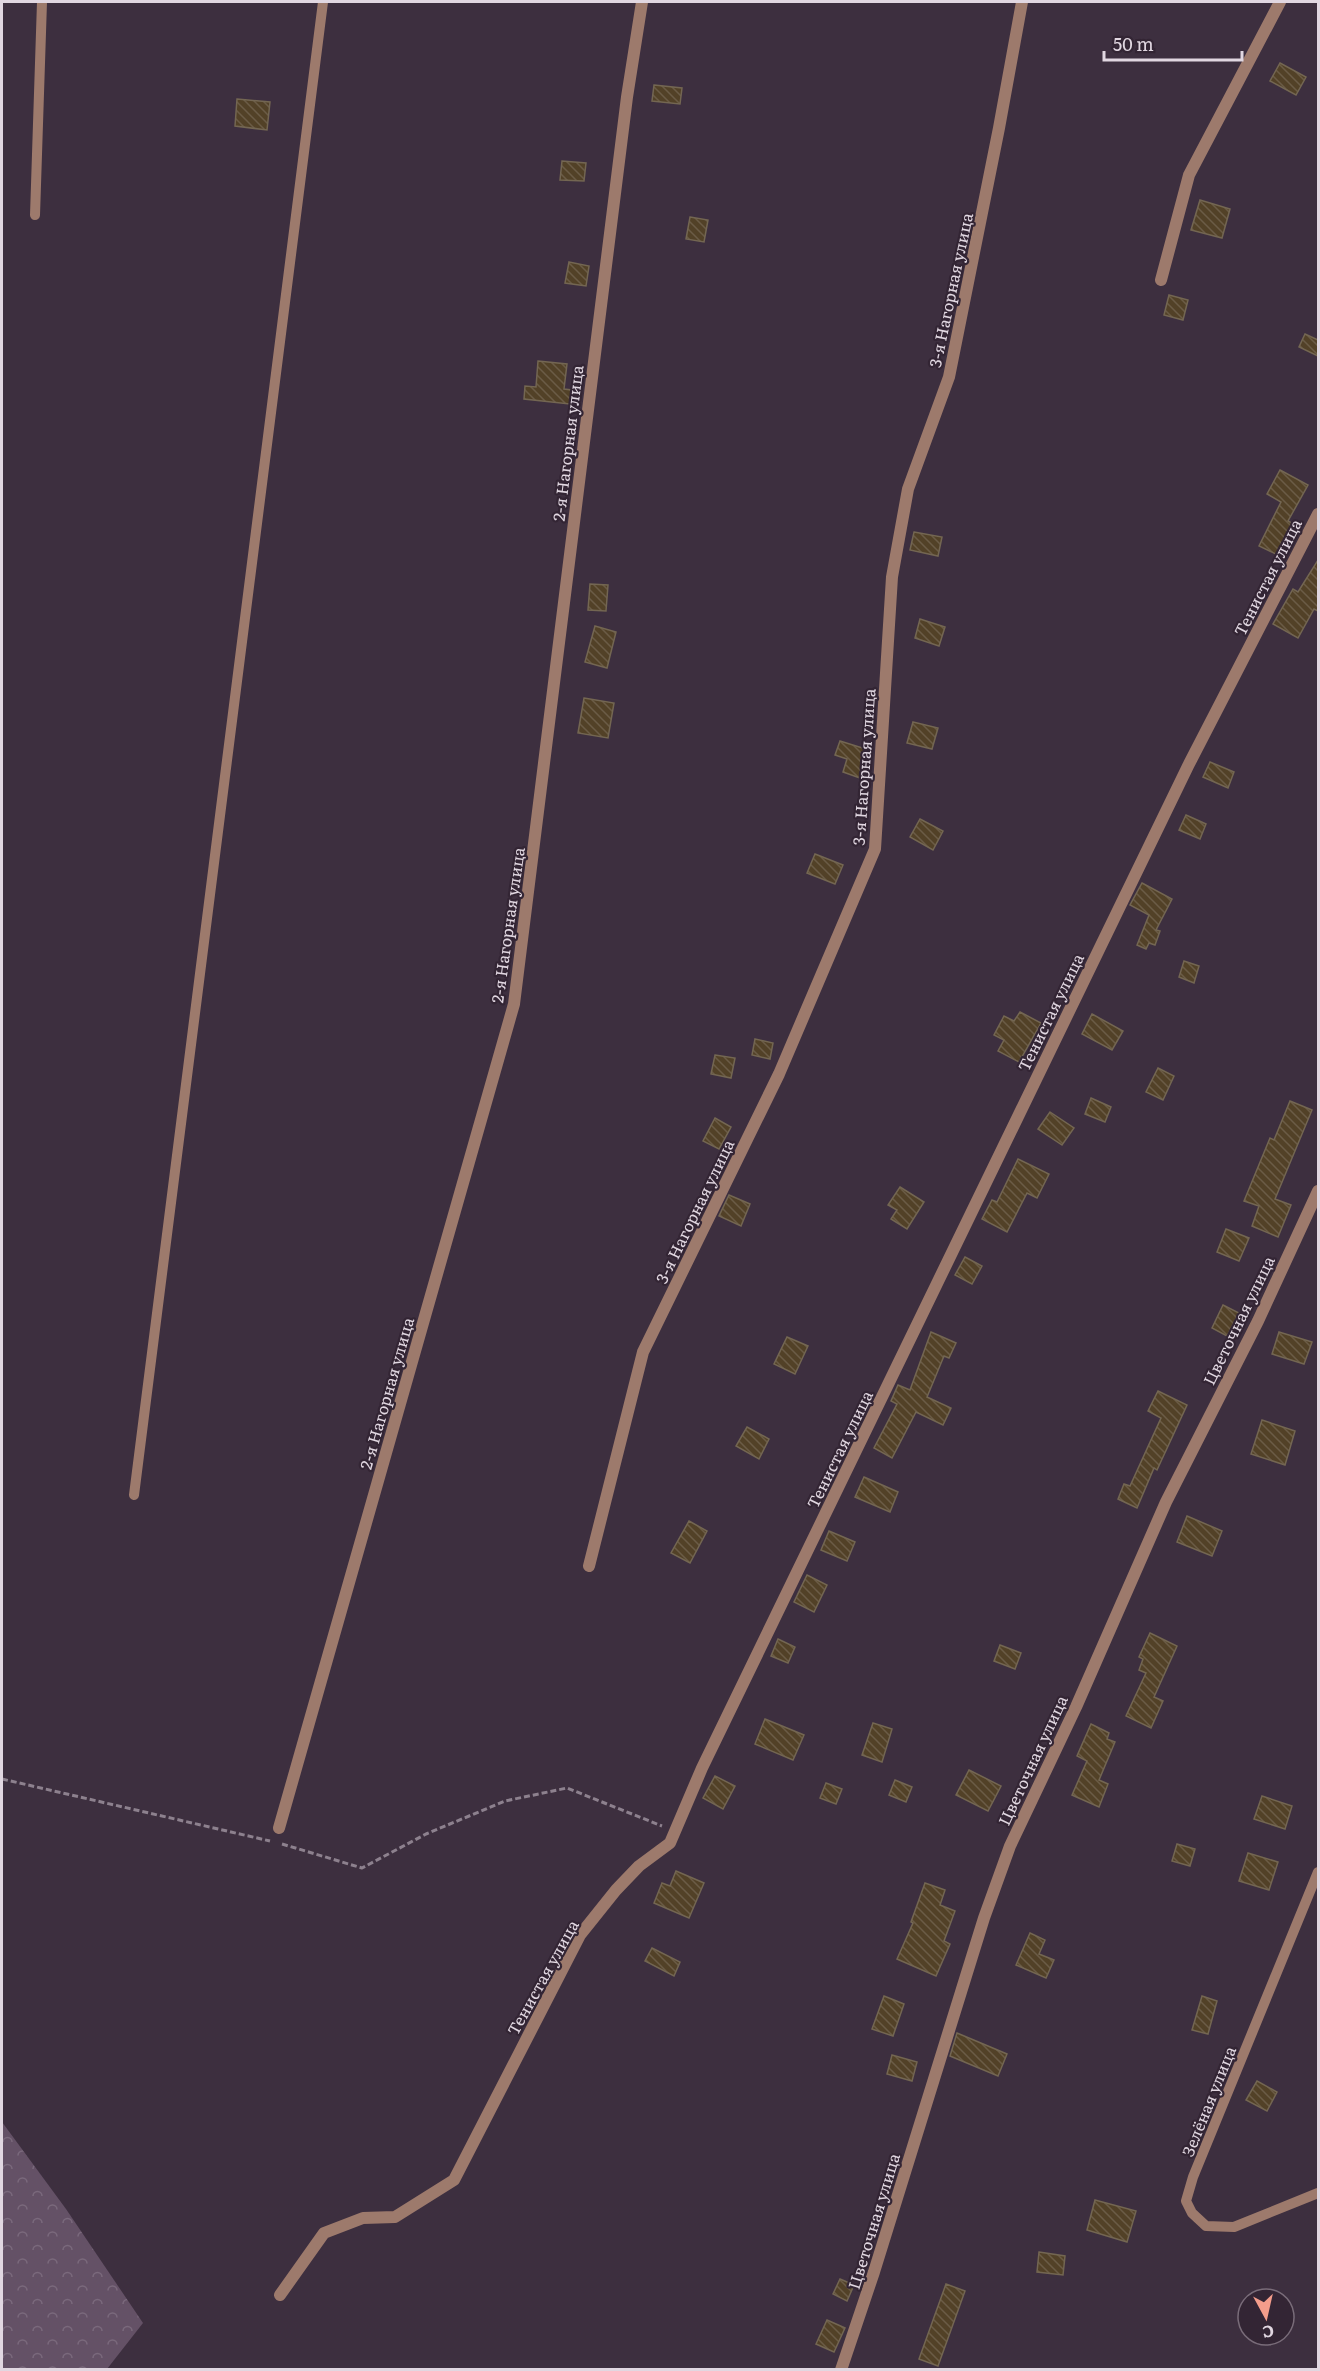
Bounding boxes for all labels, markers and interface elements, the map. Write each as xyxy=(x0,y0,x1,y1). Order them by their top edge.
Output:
scale bar xyxy=(1104,24,1242,62)
text: 50 m xyxy=(1113,30,1154,57)
street label: 3-я Нагорная улица xyxy=(922,210,978,370)
street label: 2-я Нагорная улица xyxy=(546,363,589,522)
street label: Тенистая улица xyxy=(1227,514,1307,640)
street label: 3-я Нагорная улица xyxy=(846,687,880,846)
street label: 2-я Нагорная улица xyxy=(484,845,530,1004)
street label: Тенистая улица xyxy=(1011,949,1089,1075)
street label: 3-я Нагорная улица xyxy=(649,1135,739,1287)
street label: Цветочная улица xyxy=(1196,1251,1280,1389)
street label: 2-я Нагорная улица xyxy=(353,1314,419,1472)
street label: Тенистая улица xyxy=(800,1386,878,1512)
street label: Цветочная улица xyxy=(991,1691,1073,1829)
street label: Тенистая улица xyxy=(500,1915,584,2039)
street label: Зелёная улица xyxy=(1175,2042,1241,2160)
street label: Цветочная улица xyxy=(841,2150,905,2292)
north arrow xyxy=(1236,2287,1296,2347)
text: С xyxy=(1261,2320,1276,2346)

